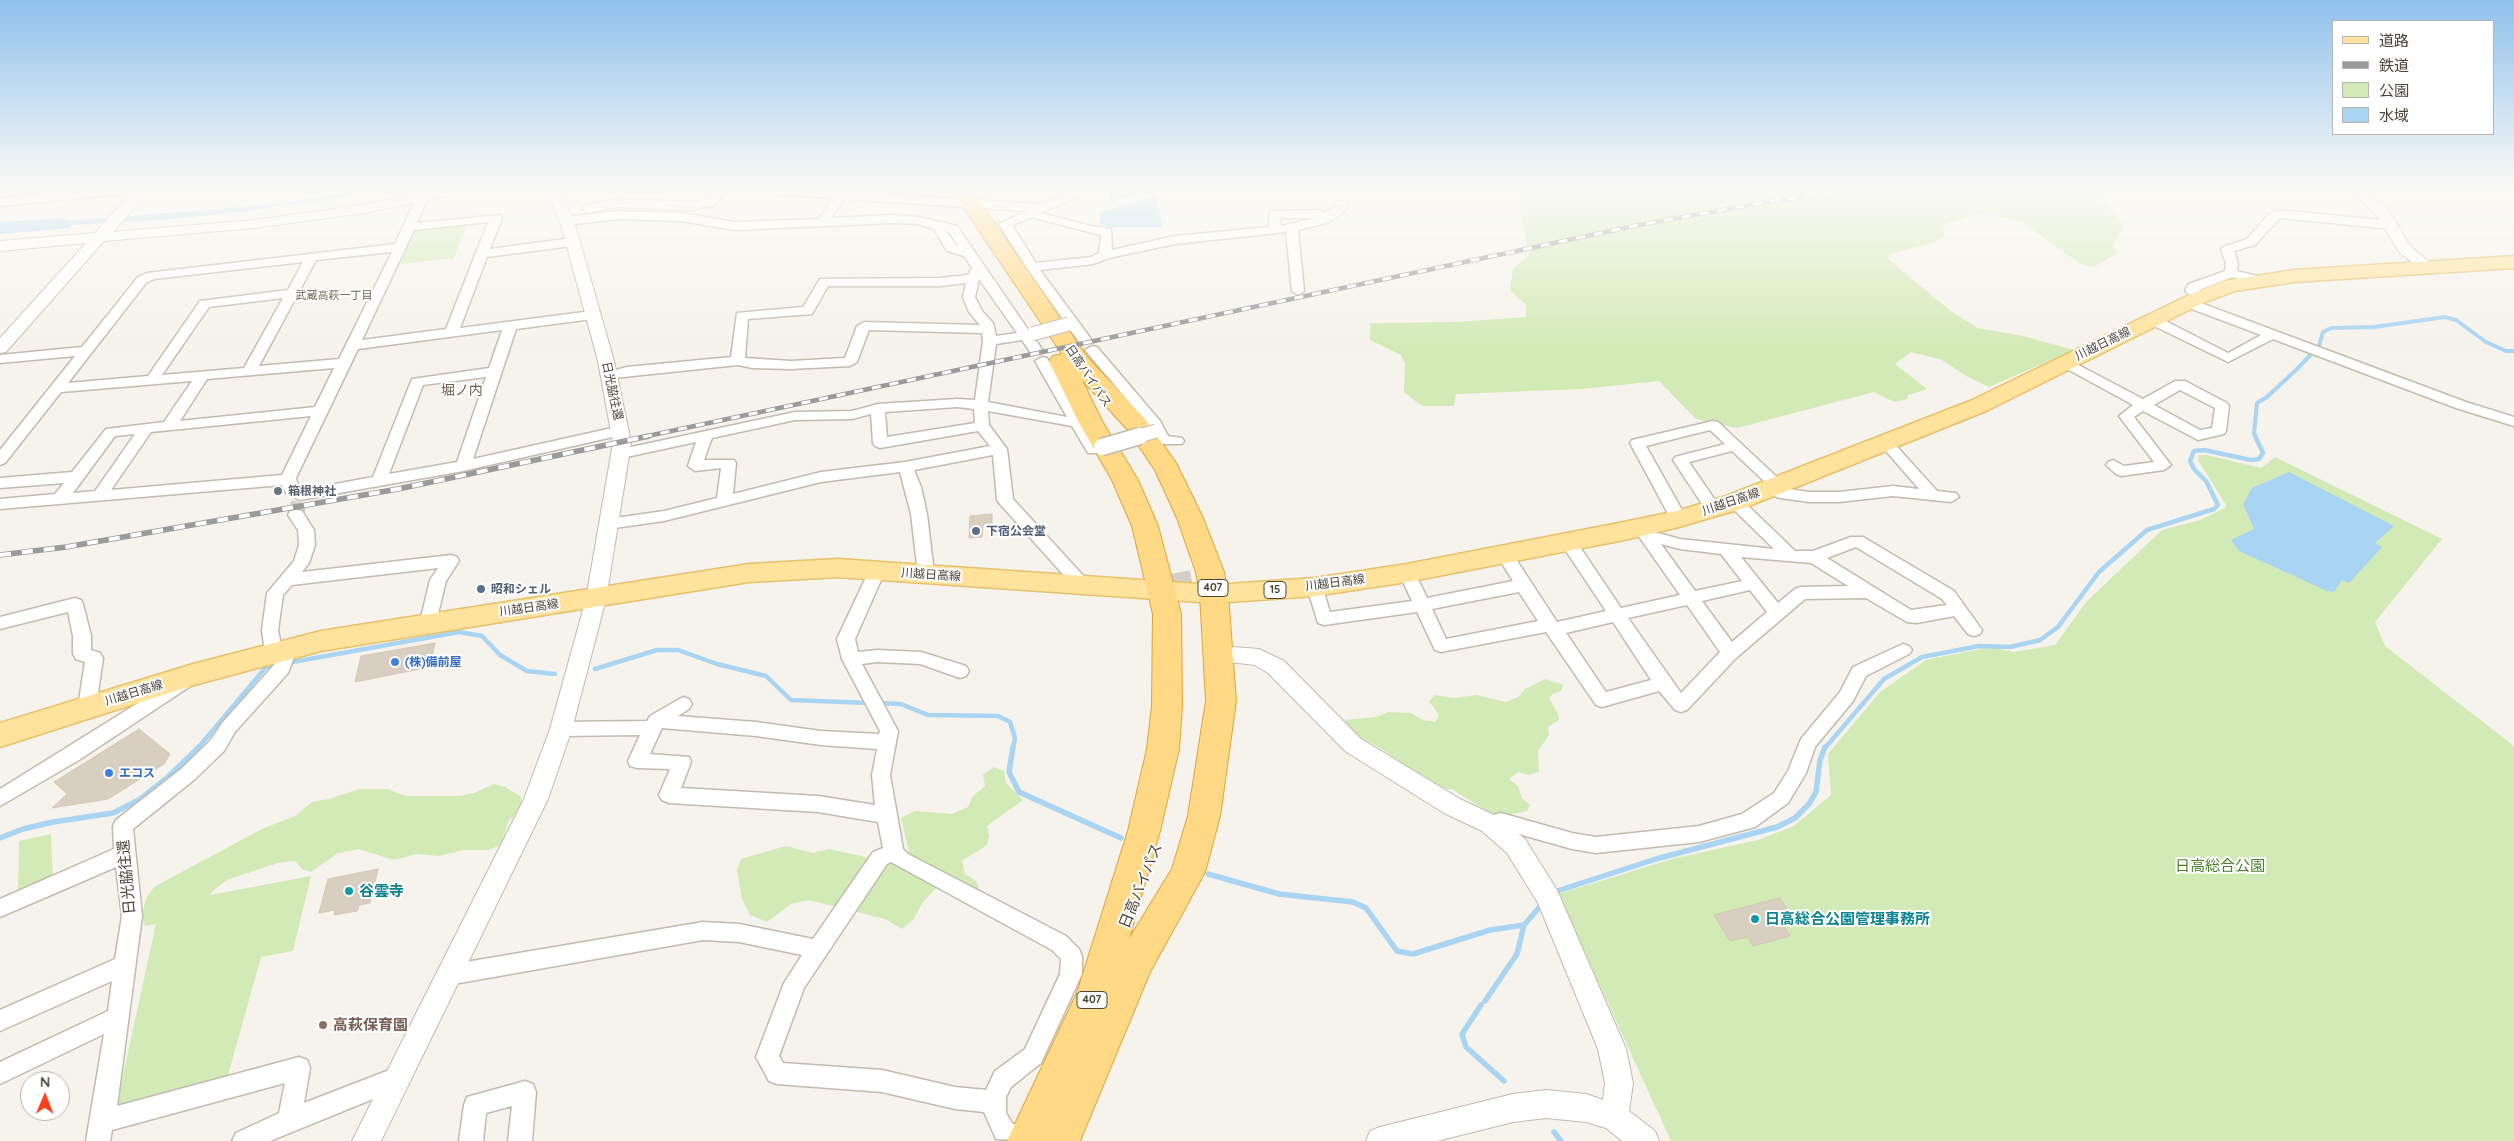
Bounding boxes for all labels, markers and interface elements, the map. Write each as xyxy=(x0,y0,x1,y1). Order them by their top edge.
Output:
legend xyxy=(2332,20,2494,135)
text: 道路 xyxy=(2379,31,2409,50)
text: 鉄道 xyxy=(2379,56,2409,75)
text: 公園 xyxy=(2379,81,2409,100)
text: 水域 xyxy=(2379,106,2409,125)
district label: 武蔵高萩一丁目 xyxy=(296,289,372,303)
street label: 川越日高線 xyxy=(2073,324,2133,364)
street label: 日高バイパス xyxy=(1062,342,1114,410)
street label: 日光脇往還 xyxy=(599,360,625,422)
district label: 堀ノ内 xyxy=(441,383,483,399)
place label: 箱根神社 xyxy=(288,484,336,498)
marker: 箱根神社 xyxy=(272,485,284,497)
street label: 川越日高線 xyxy=(1700,485,1762,519)
place label: 下宿公会堂 xyxy=(986,524,1046,538)
marker: 下宿公会堂 xyxy=(970,525,982,537)
street label: 川越日高線 xyxy=(901,566,961,584)
street label: 川越日高線 xyxy=(1304,572,1366,594)
road number: 407 xyxy=(1198,580,1228,596)
place label: 昭和シェル xyxy=(491,582,551,596)
road number: 15 xyxy=(1264,582,1286,598)
marker: 昭和シェル xyxy=(475,583,487,595)
street label: 川越日高線 xyxy=(498,597,560,619)
place label: (株)備前屋 xyxy=(405,655,462,669)
marker: (株)備前屋 xyxy=(389,656,401,668)
street label: 川越日高線 xyxy=(103,677,165,709)
place label: エコス xyxy=(119,766,155,780)
marker: エコス xyxy=(103,767,115,779)
street label: 日光脇往還 xyxy=(115,839,139,915)
street label: 日高バイパス xyxy=(1116,841,1166,931)
park label: 日高総合公園 xyxy=(2175,857,2265,875)
place label: 谷雲寺 xyxy=(359,882,404,900)
marker: 谷雲寺 xyxy=(343,885,355,897)
place label: 日高総合公園管理事務所 xyxy=(1765,910,1930,928)
marker: 日高総合公園管理事務所 xyxy=(1749,913,1761,925)
road number: 407 xyxy=(1077,992,1107,1008)
place label: 高萩保育園 xyxy=(333,1016,408,1034)
marker: 高萩保育園 xyxy=(317,1019,329,1031)
north arrow xyxy=(20,1071,70,1121)
text: N xyxy=(40,1073,51,1091)

